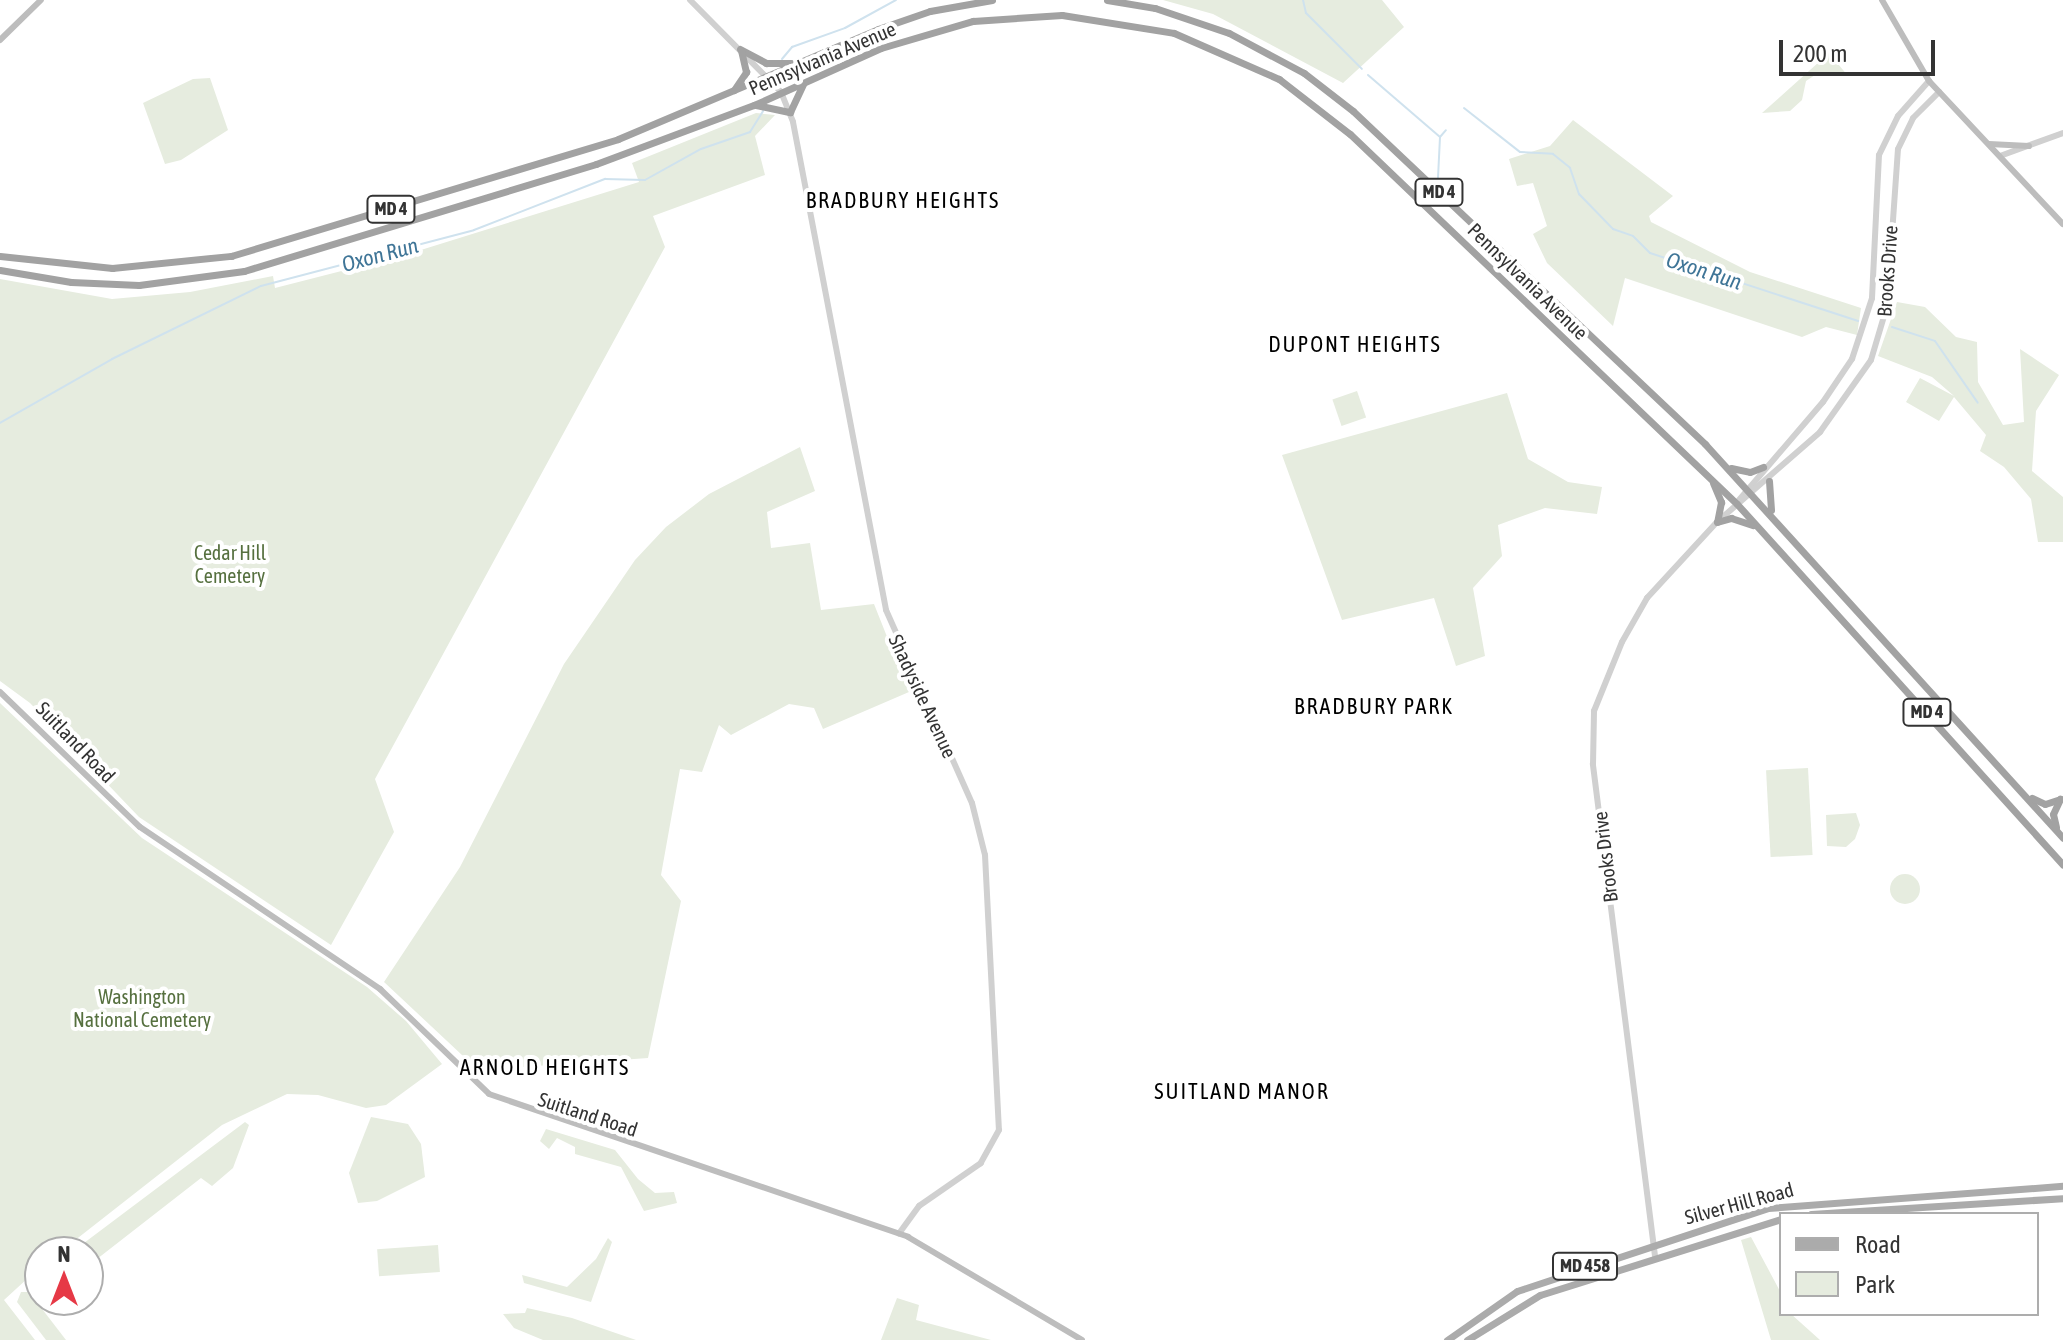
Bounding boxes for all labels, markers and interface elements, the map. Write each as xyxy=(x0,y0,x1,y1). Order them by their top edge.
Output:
street label: Pennsylvania Avenue xyxy=(745,16,899,100)
scale bar xyxy=(1783,24,1939,74)
text: 200 m xyxy=(1793,40,1847,67)
road number: MD 4 xyxy=(1413,178,1465,206)
district label: BRADBURY HEIGHTS xyxy=(806,188,1000,214)
road number: MD 4 xyxy=(365,195,417,223)
street label: Pennsylvania Avenue xyxy=(1463,218,1593,344)
street label: Brooks Drive xyxy=(1872,224,1902,318)
water label: Oxon Run xyxy=(339,232,421,278)
water label: Oxon Run xyxy=(1663,246,1745,296)
district label: DUPONT HEIGHTS xyxy=(1268,332,1442,358)
park label: Cedar Hill Cemetery xyxy=(194,541,266,588)
street label: Shadyside Avenue xyxy=(884,630,962,762)
district label: BRADBURY PARK xyxy=(1294,694,1454,720)
street label: Suitland Road xyxy=(32,697,120,787)
road number: MD 4 xyxy=(1901,698,1953,726)
street label: Brooks Drive xyxy=(1588,810,1622,904)
park label: Washington National Cemetery xyxy=(73,985,211,1032)
district label: ARNOLD HEIGHTS xyxy=(460,1055,630,1081)
district label: SUITLAND MANOR xyxy=(1154,1079,1330,1105)
street label: Suitland Road xyxy=(535,1087,641,1141)
street label: Silver Hill Road xyxy=(1682,1177,1796,1229)
legend xyxy=(1779,1212,2039,1316)
text: Road xyxy=(1855,1231,1901,1258)
north arrow xyxy=(24,1236,104,1316)
text: N xyxy=(58,1241,70,1267)
road number: MD 458 xyxy=(1551,1252,1619,1280)
text: Park xyxy=(1855,1271,1895,1298)

